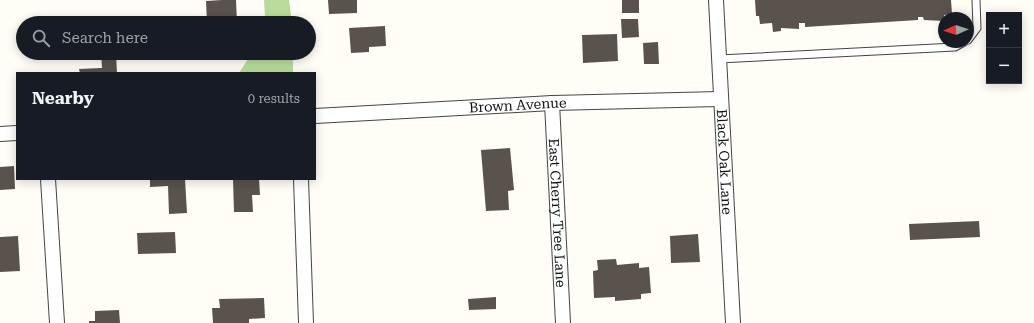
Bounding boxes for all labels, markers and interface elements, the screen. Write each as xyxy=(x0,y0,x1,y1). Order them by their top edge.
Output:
north arrow xyxy=(938,12,974,48)
map controls xyxy=(986,12,1022,84)
button: + xyxy=(986,12,1022,48)
search box xyxy=(16,16,316,60)
icon: search xyxy=(30,27,52,49)
text: Search here xyxy=(62,29,148,47)
button: − xyxy=(986,48,1022,84)
text: Nearby xyxy=(32,88,94,108)
text: 0 results xyxy=(248,91,300,106)
street label: Brown Avenue xyxy=(468,95,567,116)
street label: Black Oak Lane xyxy=(714,109,735,215)
street label: East Cherry Tree Lane xyxy=(546,138,569,288)

